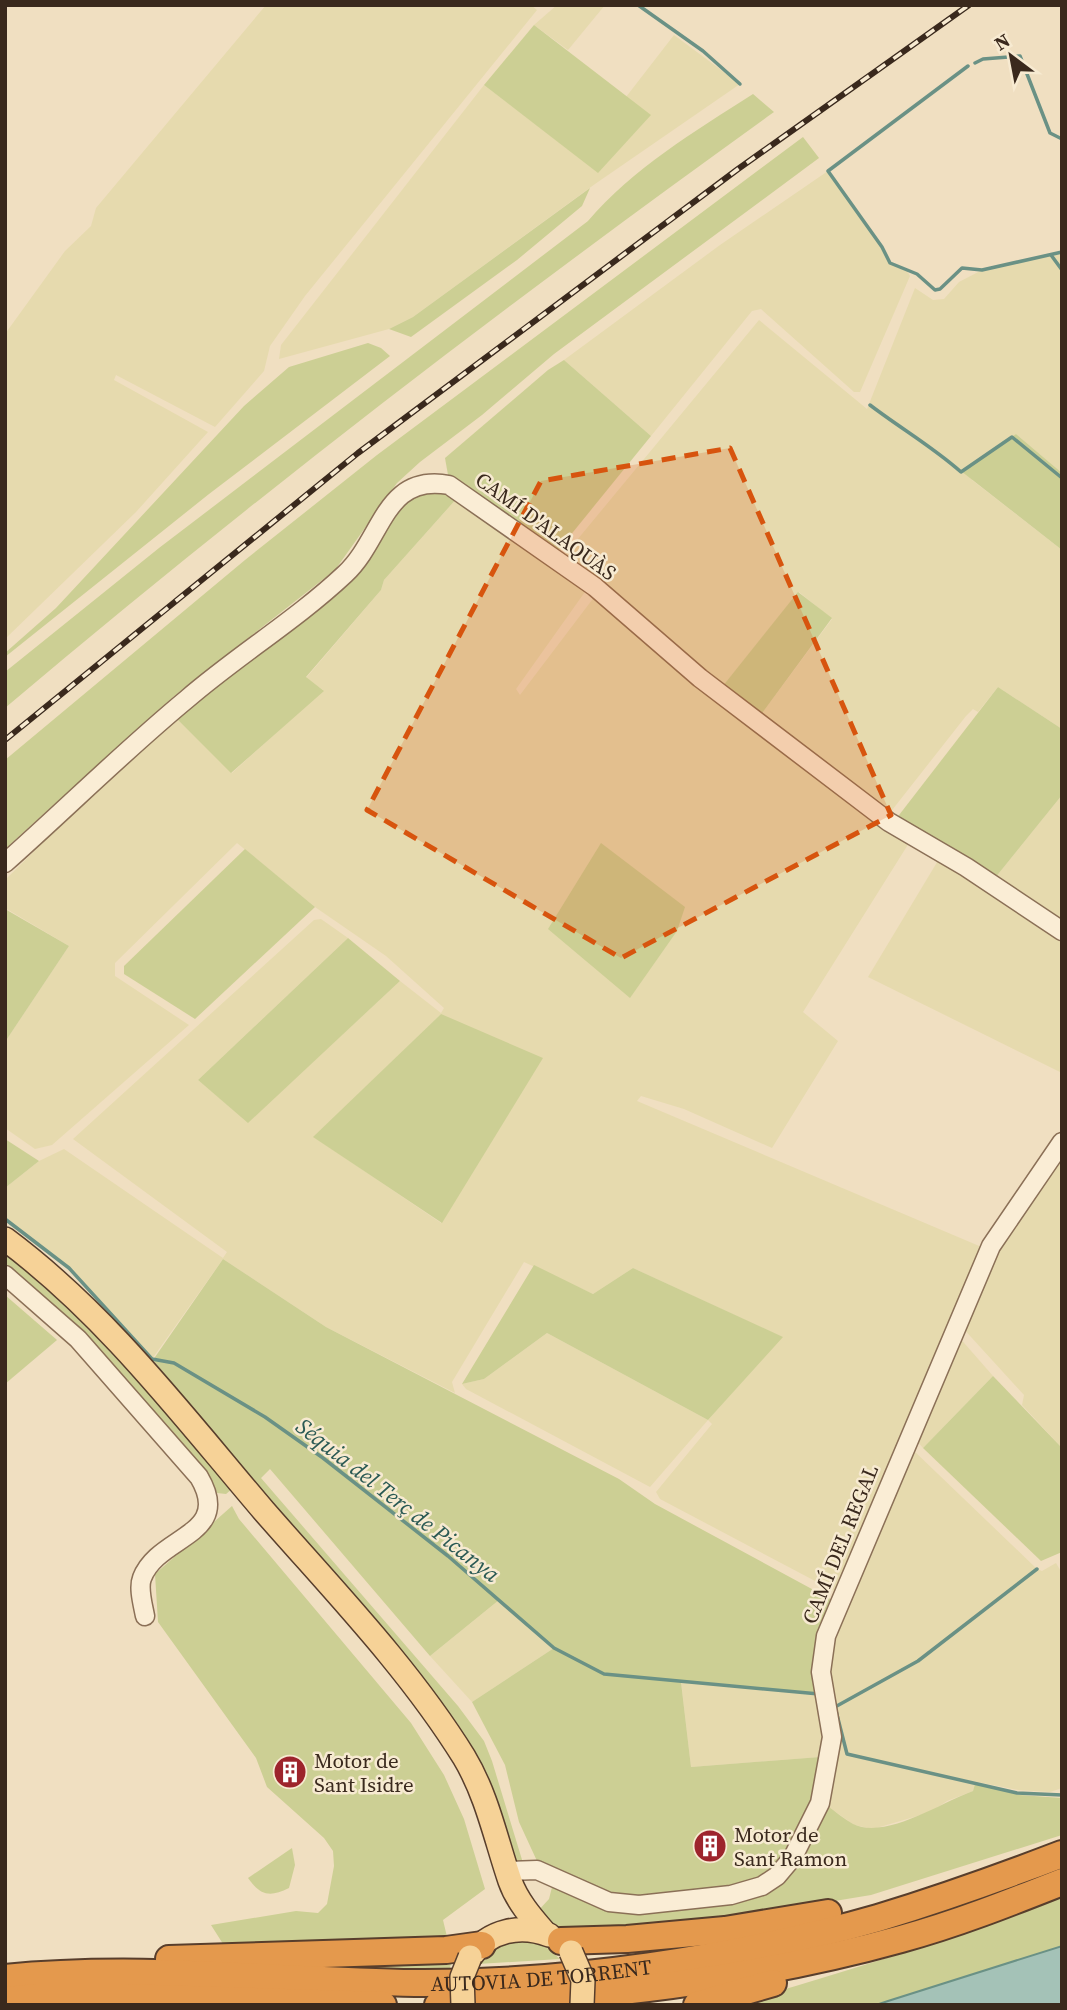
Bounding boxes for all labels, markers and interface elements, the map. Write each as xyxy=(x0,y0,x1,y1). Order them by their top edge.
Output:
north arrow xyxy=(976,21,1046,91)
text: N xyxy=(989,27,1015,56)
street label: CAMÍ D'ALAQUÀS xyxy=(470,465,622,587)
water label: Séquia del Terç de Picanya xyxy=(289,1410,507,1590)
street label: CAMÍ DEL REGAL xyxy=(795,1460,885,1628)
place label: Motor de Sant Isidre xyxy=(314,1746,414,1799)
building icon: Motor de Sant Isidre xyxy=(271,1753,309,1791)
place label: Motor de Sant Ramon xyxy=(734,1820,847,1873)
building icon: Motor de Sant Ramon xyxy=(691,1827,729,1865)
street label: AUTOVIA DE TORRENT xyxy=(431,1951,654,1998)

